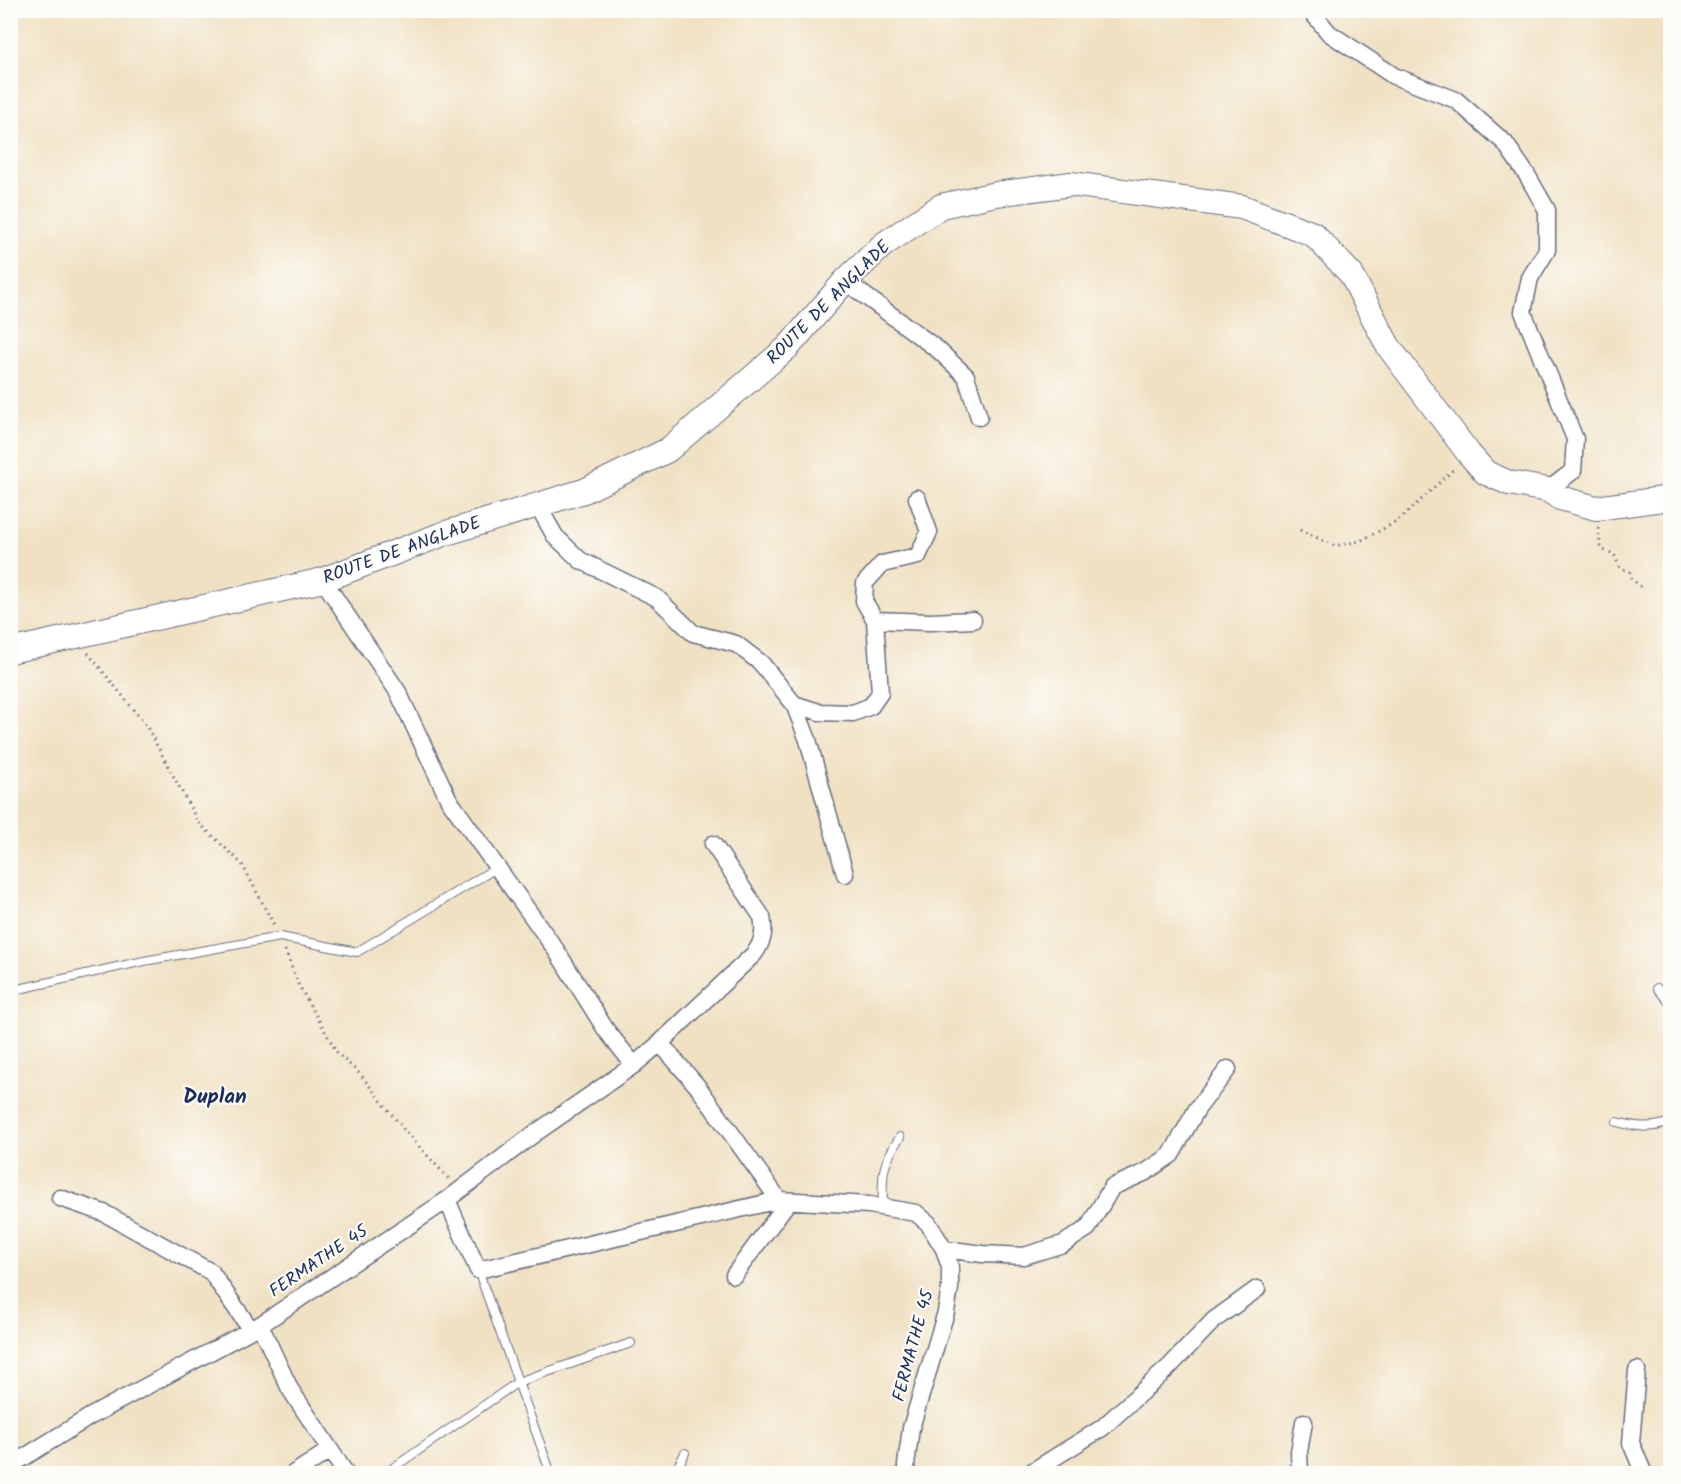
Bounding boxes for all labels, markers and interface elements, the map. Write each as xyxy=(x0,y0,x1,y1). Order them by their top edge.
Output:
street label: ROUTE DE ANGLADE xyxy=(760,234,898,372)
street label: ROUTE DE ANGLADE xyxy=(319,509,485,593)
district label: Duplan xyxy=(183,1081,247,1114)
street label: FERMATHE 45 xyxy=(263,1217,376,1306)
street label: FERMATHE 45 xyxy=(885,1286,943,1405)

